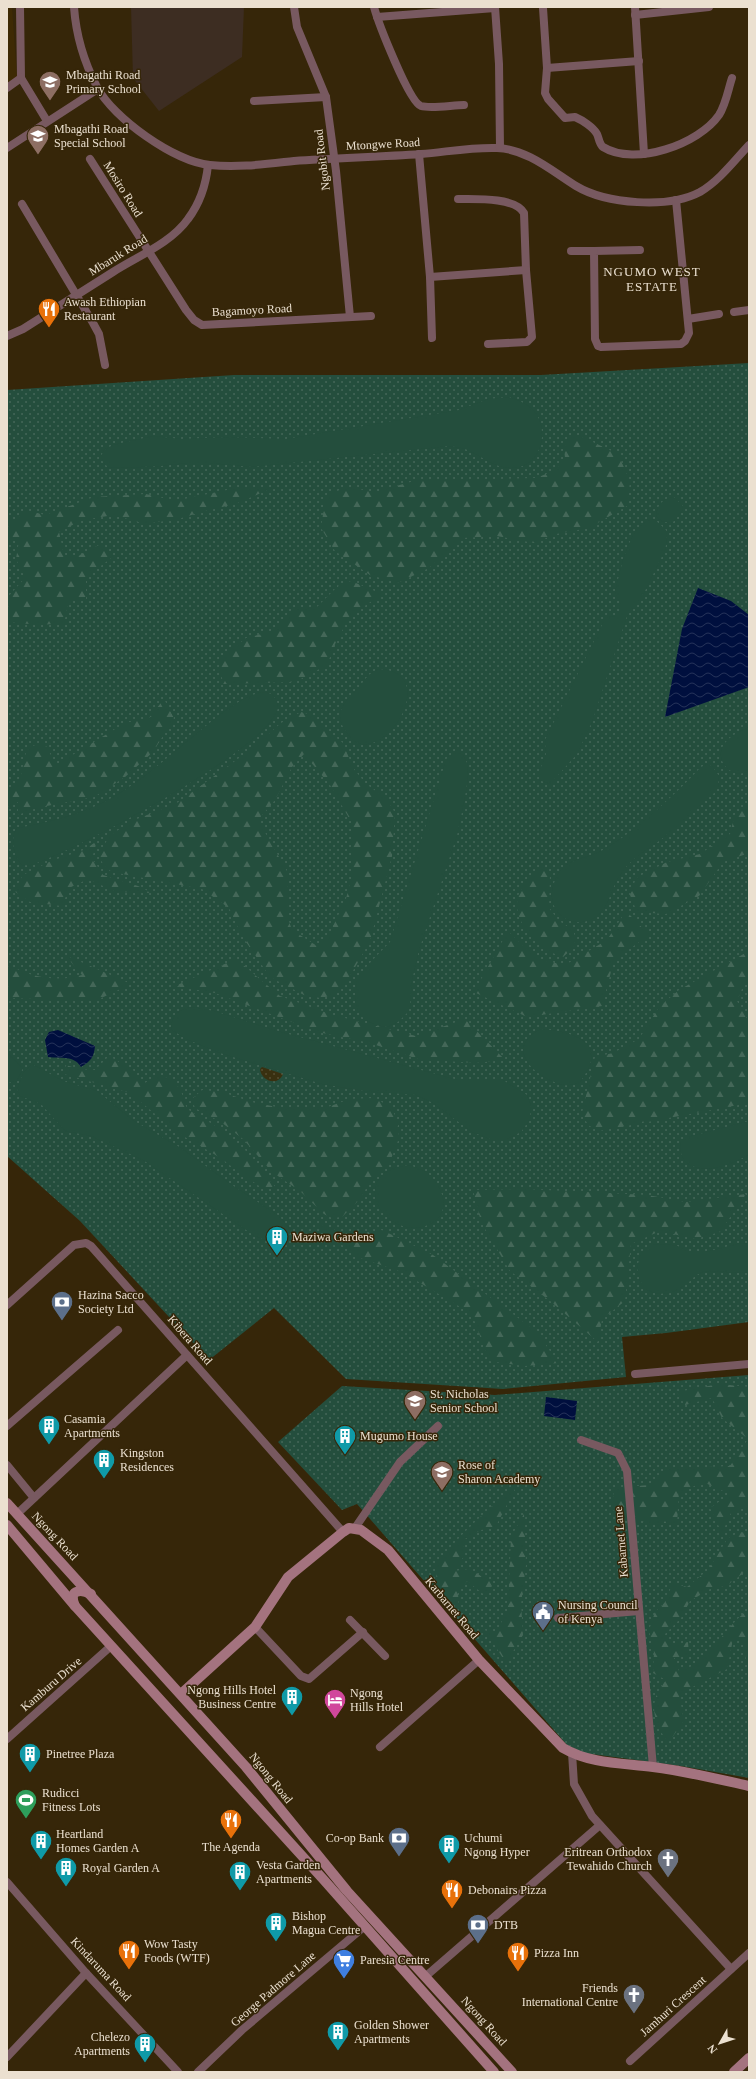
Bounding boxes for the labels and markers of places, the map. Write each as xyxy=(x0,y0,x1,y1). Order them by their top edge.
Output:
place label: Mbagathi Road Primary School xyxy=(66,68,142,96)
school or university icon: Mbagathi Road Primary School xyxy=(37,69,63,102)
place label: Mbagathi Road Special School xyxy=(54,122,128,150)
school or university icon: Mbagathi Road Special School xyxy=(25,123,51,156)
place label: Awash Ethiopian Restaurant xyxy=(64,295,146,323)
restaurant icon: Awash Ethiopian Restaurant xyxy=(36,296,62,329)
building icon: Maziwa Gardens xyxy=(264,1224,290,1257)
place label: Maziwa Gardens xyxy=(292,1230,374,1244)
place label: Hazina Sacco Society Ltd xyxy=(78,1288,144,1316)
bank icon: Hazina Sacco Society Ltd xyxy=(49,1289,75,1322)
place label: St. Nicholas Senior School xyxy=(430,1387,498,1415)
school or university icon: St. Nicholas Senior School xyxy=(402,1388,428,1421)
place label: Casamia Apartments xyxy=(64,1412,120,1440)
building icon: Casamia Apartments xyxy=(36,1413,62,1446)
building icon: Mugumo House xyxy=(332,1423,358,1456)
place label: Mugumo House xyxy=(360,1429,438,1443)
place label: Kingston Residences xyxy=(120,1446,174,1474)
building icon: Kingston Residences xyxy=(91,1447,117,1480)
place label: Rose of Sharon Academy xyxy=(458,1458,540,1486)
school or university icon: Rose of Sharon Academy xyxy=(429,1459,455,1492)
place label: Nursing Council of Kenya xyxy=(558,1598,638,1626)
public building icon: Nursing Council of Kenya xyxy=(530,1599,556,1632)
place label: Ngong Hills Hotel Business Centre xyxy=(187,1683,277,1711)
building icon: Ngong Hills Hotel Business Centre xyxy=(279,1684,305,1717)
place label: Ngong Hills Hotel xyxy=(350,1686,404,1714)
hotel icon: Ngong Hills Hotel xyxy=(322,1687,348,1720)
building icon: Pinetree Plaza xyxy=(17,1741,43,1774)
place label: Pinetree Plaza xyxy=(46,1747,115,1761)
place label: Rudicci Fitness Lots xyxy=(42,1786,101,1814)
sports icon: Rudicci Fitness Lots xyxy=(13,1787,39,1820)
restaurant icon: The Agenda xyxy=(218,1807,244,1840)
bank icon: Co-op Bank xyxy=(386,1825,412,1858)
place label: Heartland Homes Garden A xyxy=(56,1827,140,1855)
building icon: Heartland Homes Garden A xyxy=(28,1828,54,1861)
place label: Co-op Bank xyxy=(326,1831,384,1845)
place label: Uchumi Ngong Hyper xyxy=(464,1831,530,1859)
building icon: Uchumi Ngong Hyper xyxy=(436,1832,462,1865)
place label: The Agenda xyxy=(202,1840,261,1854)
place label: Eritrean Orthodox Tewahido Church xyxy=(564,1845,652,1873)
church icon: Eritrean Orthodox Tewahido Church xyxy=(655,1846,681,1879)
building icon: Royal Garden A xyxy=(53,1855,79,1888)
place label: Vesta Garden Apartments xyxy=(256,1858,320,1886)
building icon: Vesta Garden Apartments xyxy=(227,1859,253,1892)
place label: Royal Garden A xyxy=(82,1861,160,1875)
restaurant icon: Debonairs Pizza xyxy=(439,1877,465,1910)
place label: Debonairs Pizza xyxy=(468,1883,547,1897)
place label: Bishop Magua Centre xyxy=(292,1909,360,1937)
building icon: Bishop Magua Centre xyxy=(263,1910,289,1943)
bank icon: DTB xyxy=(465,1912,491,1945)
place label: DTB xyxy=(494,1918,518,1932)
place label: Wow Tasty Foods (WTF) xyxy=(144,1937,210,1965)
restaurant icon: Wow Tasty Foods (WTF) xyxy=(116,1938,142,1971)
restaurant icon: Pizza Inn xyxy=(505,1940,531,1973)
place label: Pizza Inn xyxy=(534,1946,579,1960)
supermarket icon: Paresia Centre xyxy=(331,1947,357,1980)
place label: Paresia Centre xyxy=(360,1953,430,1967)
place label: Friends International Centre xyxy=(522,1981,618,2009)
church icon: Friends International Centre xyxy=(621,1982,647,2015)
place label: Golden Shower Apartments xyxy=(354,2018,429,2046)
building icon: Golden Shower Apartments xyxy=(325,2019,351,2052)
place label: Chelezo Apartments xyxy=(74,2030,130,2058)
building icon: Chelezo Apartments xyxy=(132,2031,158,2064)

